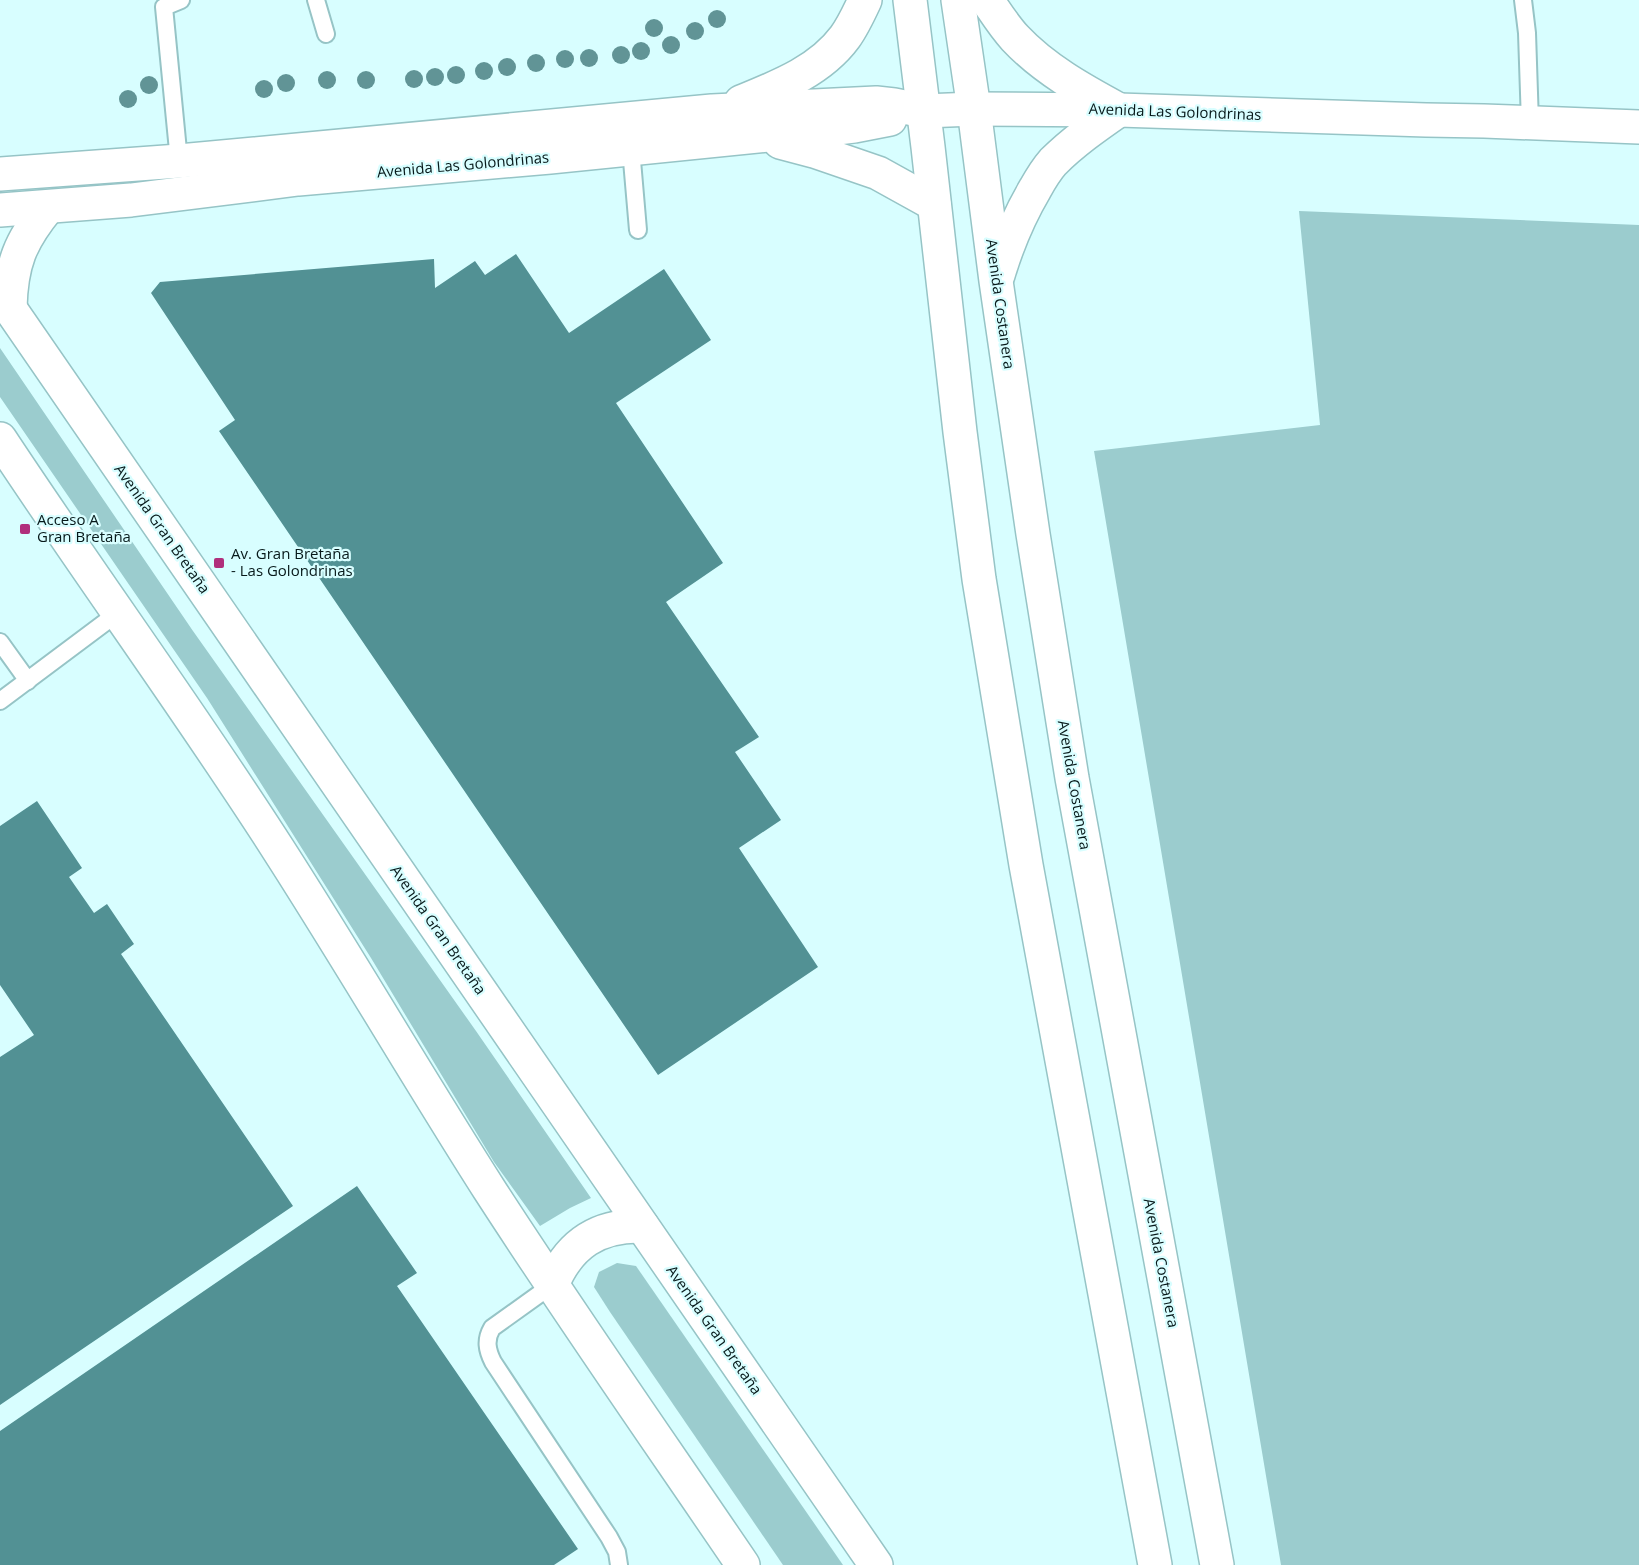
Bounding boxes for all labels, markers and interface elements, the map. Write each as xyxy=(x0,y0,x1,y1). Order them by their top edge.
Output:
street label: Avenida Las Golondrinas xyxy=(1088,98,1262,124)
street label: Avenida Las Golondrinas xyxy=(376,147,550,181)
street label: Avenida Costanera xyxy=(982,238,1020,370)
street label: Avenida Gran Bretaña xyxy=(111,460,215,597)
place label: Acceso A Gran Bretaña xyxy=(37,509,131,546)
marker: Acceso A Gran Bretaña xyxy=(18,522,32,536)
place label: Av. Gran Bretaña - Las Golondrinas xyxy=(231,543,353,580)
marker: Av. Gran Bretaña - Las Golondrinas xyxy=(212,556,226,570)
street label: Avenida Costanera xyxy=(1054,718,1096,851)
street label: Avenida Gran Bretaña xyxy=(387,861,491,998)
street label: Avenida Costanera xyxy=(1140,1197,1184,1329)
street label: Avenida Gran Bretaña xyxy=(663,1261,767,1398)

